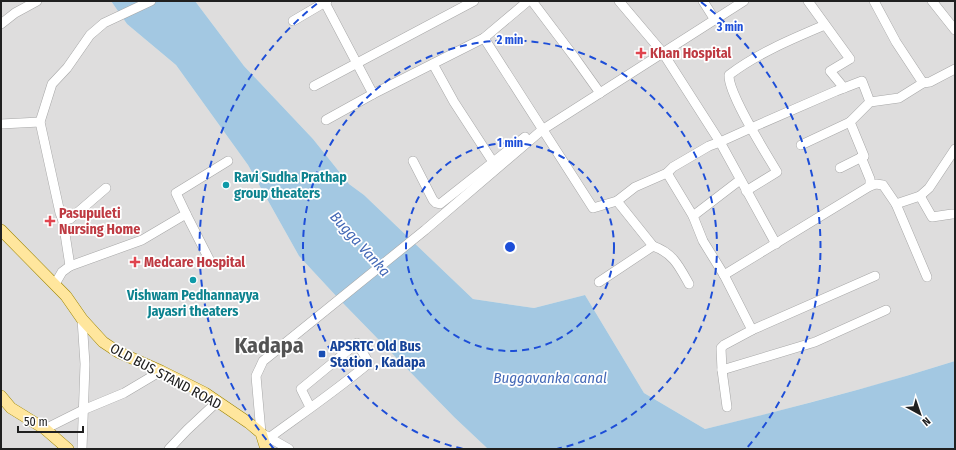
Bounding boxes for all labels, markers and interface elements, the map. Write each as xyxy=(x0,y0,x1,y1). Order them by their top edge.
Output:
text: 3 min xyxy=(716,20,743,34)
text: 2 min xyxy=(496,33,523,47)
place label: Khan Hospital xyxy=(650,45,732,62)
marker: Khan Hospital xyxy=(635,47,647,59)
text: 1 min xyxy=(497,136,523,150)
place label: Ravi Sudha Prathap group theaters xyxy=(234,169,347,202)
marker: Ravi Sudha Prathap group theaters xyxy=(221,180,231,190)
place label: Pasupuleti Nursing Home xyxy=(59,205,140,238)
water label: Bugga Vanka xyxy=(326,208,394,280)
marker: Pasupuleti Nursing Home xyxy=(44,215,56,227)
centre of rings xyxy=(503,240,517,254)
place label: Medcare Hospital xyxy=(144,254,245,271)
marker: Medcare Hospital xyxy=(129,256,141,268)
marker: Vishwam Pedhannayya Jayasri theaters xyxy=(188,275,198,285)
place label: Vishwam Pedhannayya Jayasri theaters xyxy=(126,287,259,320)
district label: Kadapa xyxy=(234,332,304,359)
place label: APSRTC Old Bus Station , Kadapa xyxy=(329,338,425,371)
street label: OLD BUS STAND ROAD xyxy=(107,340,224,413)
marker: APSRTC Old Bus Station , Kadapa xyxy=(317,349,327,359)
water label: Buggavanka canal xyxy=(493,369,607,387)
north arrow xyxy=(900,394,940,434)
scale bar xyxy=(18,408,83,434)
text: N xyxy=(919,414,933,428)
text: 50 m xyxy=(24,415,48,429)

